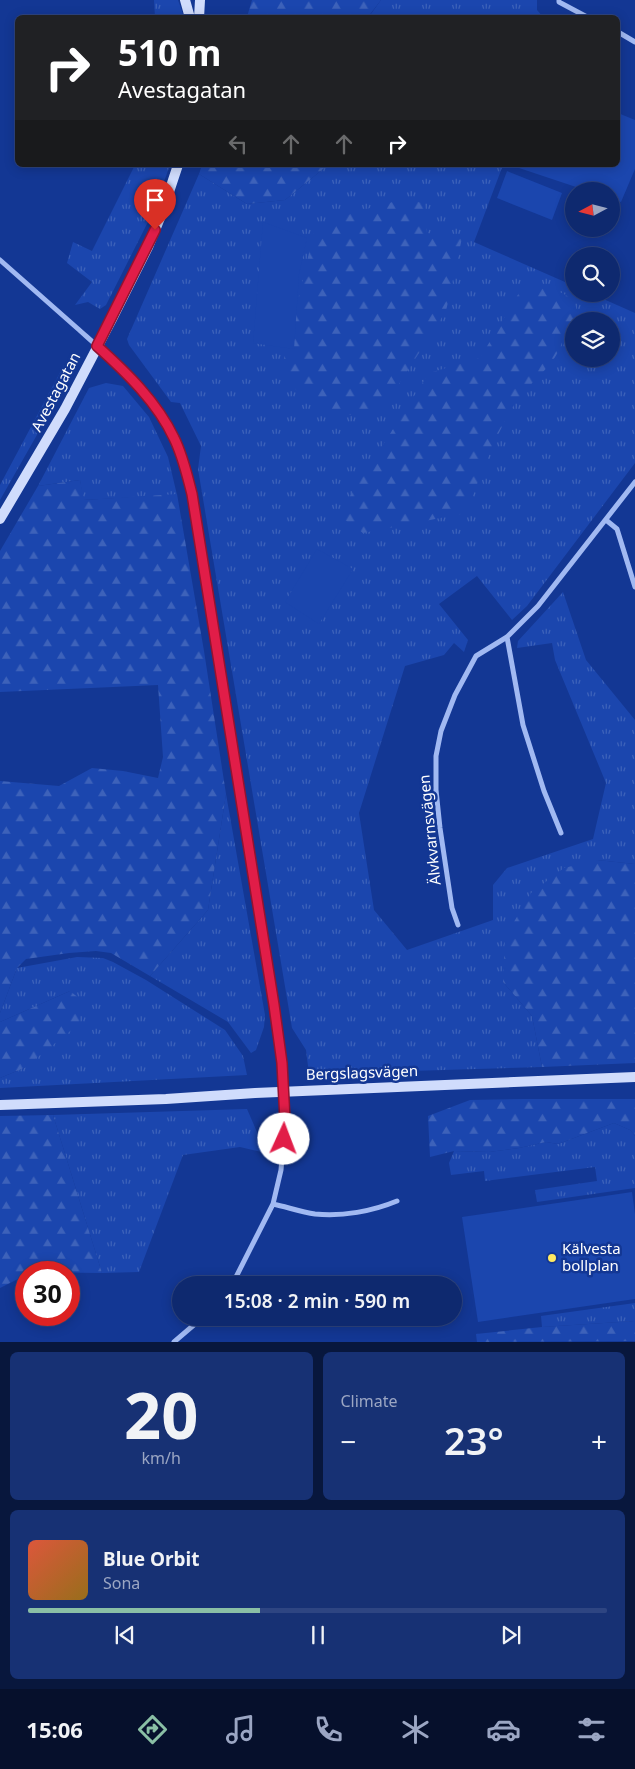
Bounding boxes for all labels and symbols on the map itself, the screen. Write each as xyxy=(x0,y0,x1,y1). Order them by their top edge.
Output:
pin xyxy=(134,179,176,230)
north arrow xyxy=(565,182,620,238)
street label: Avestagatan xyxy=(26,348,84,435)
street label: Älvkvarnsvägen xyxy=(413,774,445,886)
street label: Bergslagsvägen xyxy=(305,1060,418,1084)
position arrow xyxy=(257,1112,309,1164)
place label: Kälvesta bollplan xyxy=(562,1238,621,1275)
marker: Kälvesta bollplan xyxy=(546,1252,558,1264)
speed limit sign: 30 xyxy=(15,1261,80,1326)

